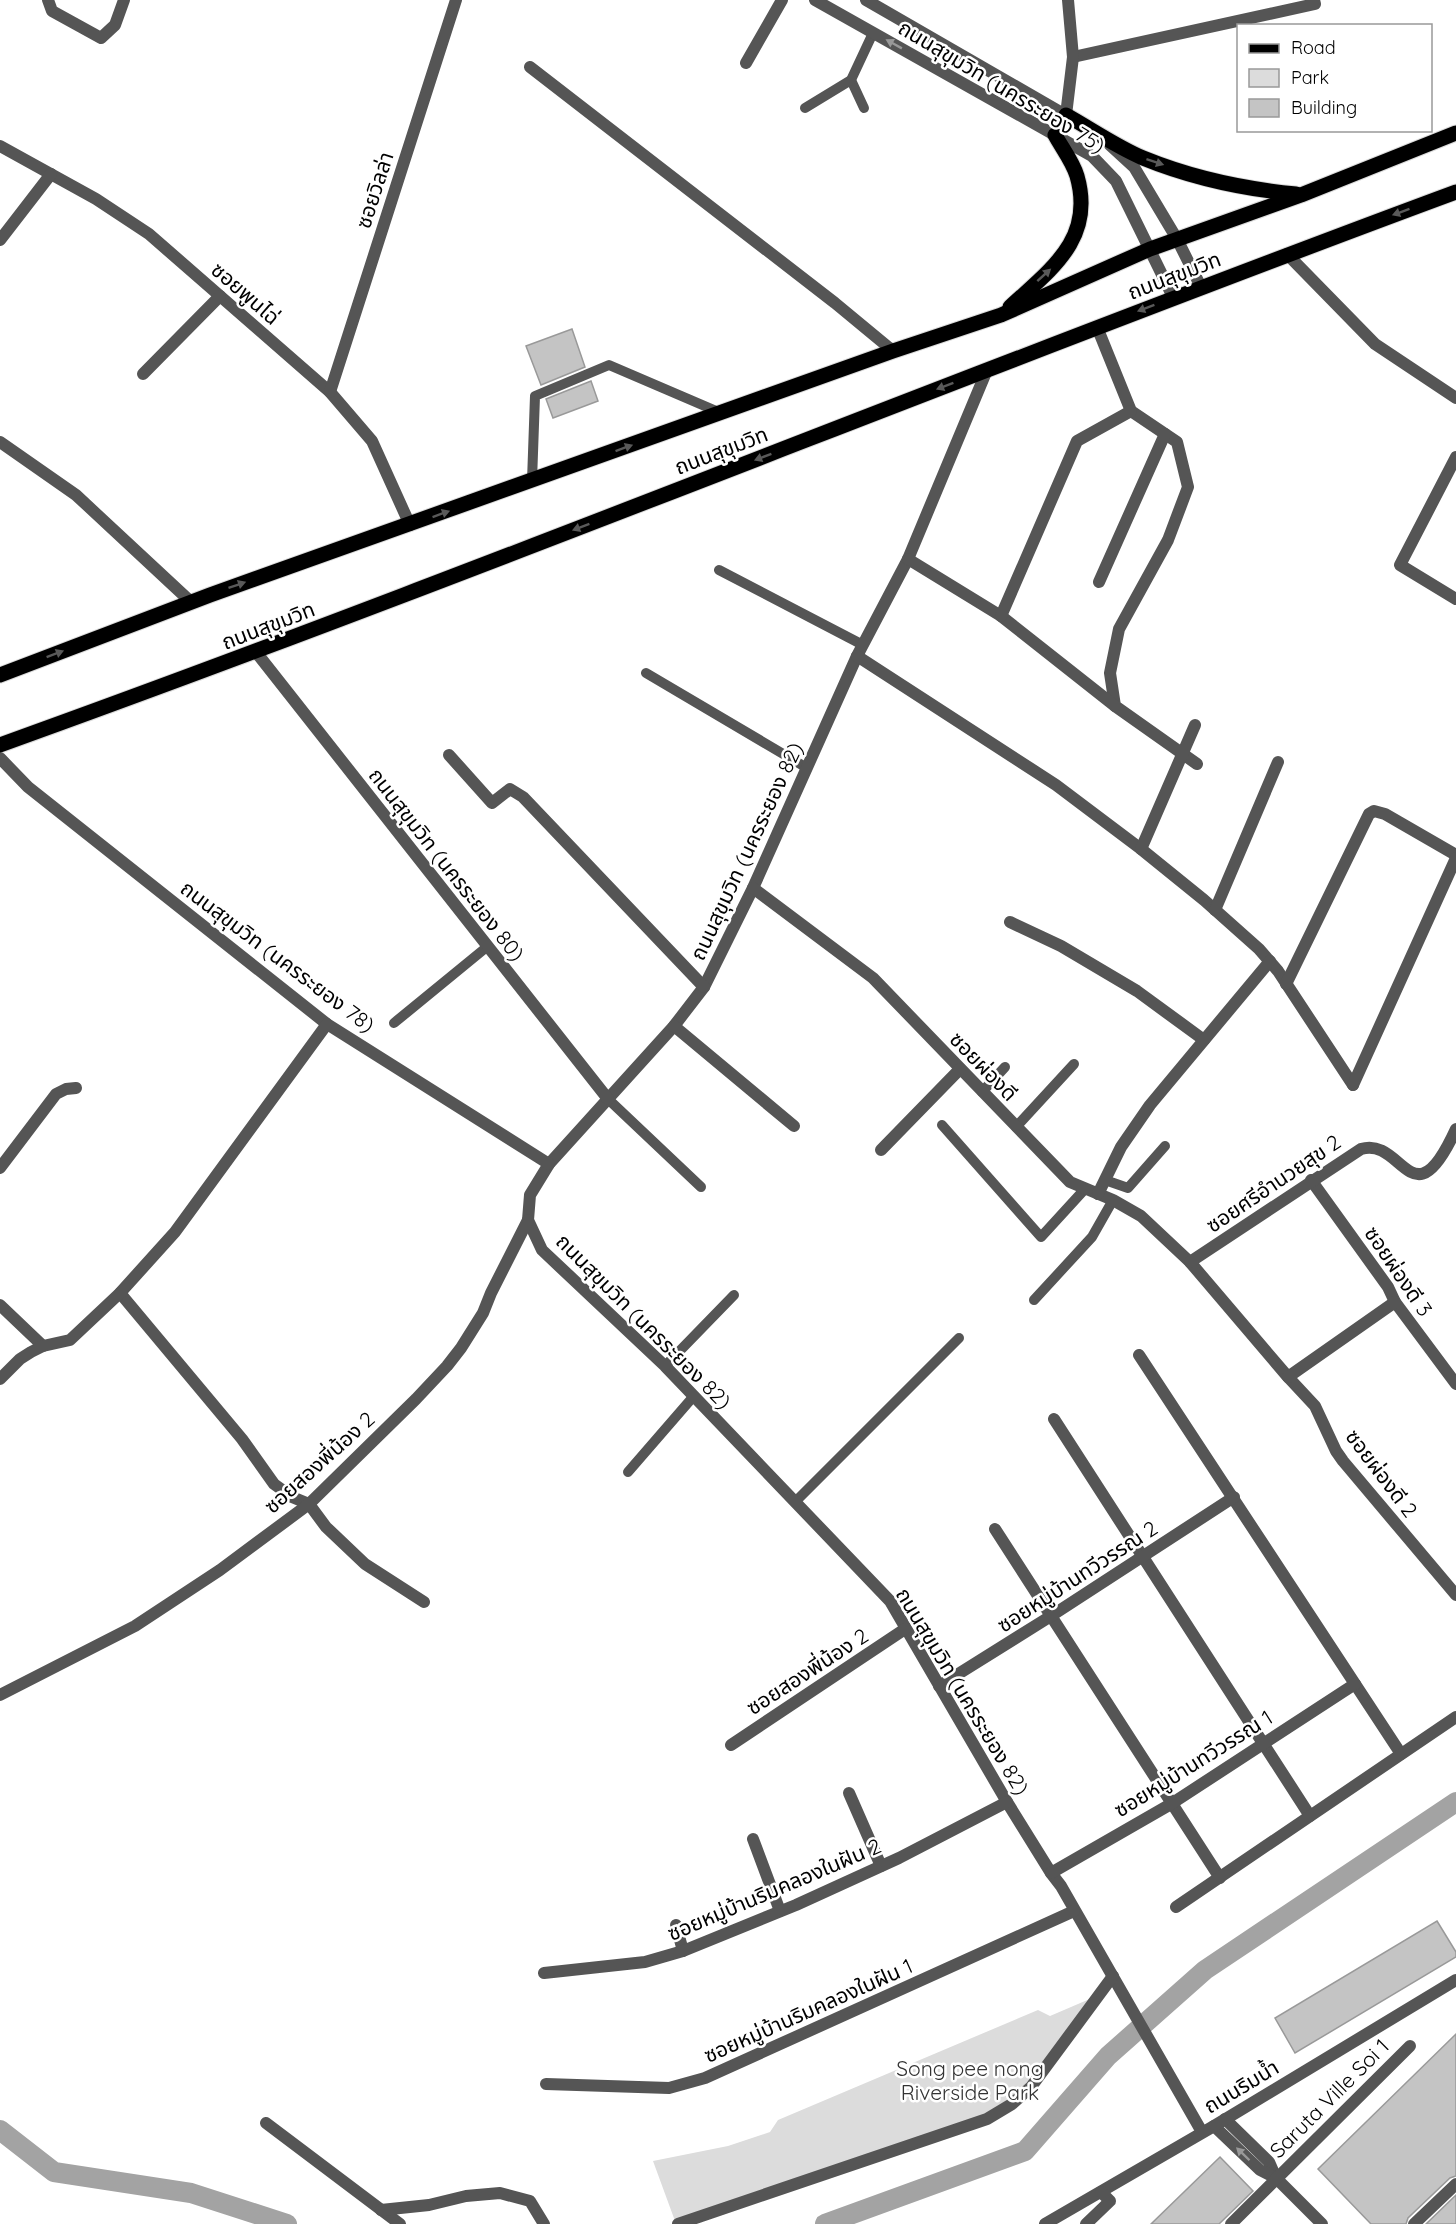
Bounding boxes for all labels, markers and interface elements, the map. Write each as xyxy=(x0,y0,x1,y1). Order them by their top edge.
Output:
street label: ถนนสุขุมวิท (นครระยอง 75) xyxy=(893,14,1110,159)
legend xyxy=(1237,24,1432,132)
text: Road xyxy=(1291,36,1336,59)
one-way arrow xyxy=(886,39,902,50)
text: Park xyxy=(1291,66,1329,89)
text: Building xyxy=(1291,96,1357,119)
street label: ซอยวิลล่า xyxy=(349,148,399,232)
one-way arrow xyxy=(1146,158,1164,167)
one-way arrow xyxy=(1392,208,1410,218)
street label: ถนนสุขุมวิท xyxy=(1124,245,1225,306)
street label: ซอยพูนไฉ่ xyxy=(206,256,286,331)
one-way arrow xyxy=(1037,268,1052,282)
one-way arrow xyxy=(1137,304,1155,313)
one-way arrow xyxy=(936,382,954,392)
street label: ถนนสุขุมวิท xyxy=(671,420,772,481)
one-way arrow xyxy=(615,442,633,452)
one-way arrow xyxy=(754,452,772,462)
one-way arrow xyxy=(432,508,450,518)
one-way arrow xyxy=(572,523,590,532)
one-way arrow xyxy=(228,580,246,590)
street label: ถนนสุขุมวิท xyxy=(218,595,319,656)
one-way arrow xyxy=(46,649,64,659)
street label: ถนนสุขุมวิท (นครระยอง 82) xyxy=(684,738,809,964)
street label: ถนนสุขุมวิท (นครระยอง 80) xyxy=(363,762,531,966)
street label: ถนนสุขุมวิท (นครระยอง 78) xyxy=(175,874,380,1038)
street label: ซอยผ่องดี xyxy=(945,1026,1023,1106)
street label: ซอยศรีอำนวยสุข 2 xyxy=(1201,1128,1346,1238)
street label: ซอยผ่องดี 3 xyxy=(1359,1221,1439,1321)
street label: ถนนสุขุมวิท (นครระยอง 82) xyxy=(550,1228,737,1415)
street label: ซอยสองพี่น้อง 2 xyxy=(258,1405,380,1518)
street label: ซอยผ่องดี 2 xyxy=(1340,1424,1424,1522)
street label: ซอยหมู่บ้านทวีวรรณ 2 xyxy=(992,1514,1163,1638)
street label: ถนนสุขุมวิท (นครระยอง 82) xyxy=(890,1583,1035,1800)
street label: ซอยสองพี่น้อง 2 xyxy=(741,1621,873,1720)
street label: ซอยหมู่บ้านทวีวรรณ 1 xyxy=(1109,1704,1278,1823)
street label: ซอยหมู่บ้านริมคลองในฝัน 2 xyxy=(663,1832,885,1947)
street label: ซอยหมู่บ้านริมคลองในฝัน 1 xyxy=(700,1952,917,2069)
street label: Saruta Ville Soi 1 xyxy=(1264,2033,1394,2163)
street label: ถนนริมน้ำ xyxy=(1198,2053,1283,2119)
park label: Song pee nong Riverside Park xyxy=(896,2055,1044,2105)
one-way arrow xyxy=(1237,2148,1251,2162)

